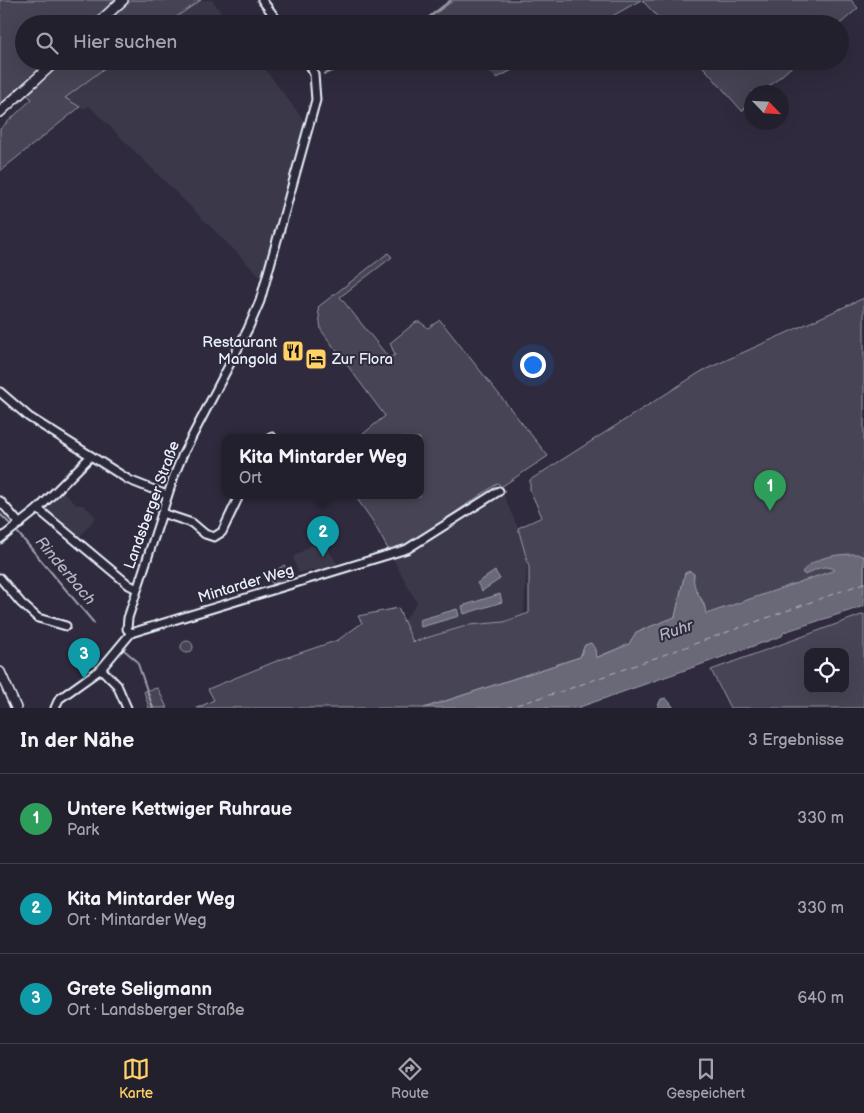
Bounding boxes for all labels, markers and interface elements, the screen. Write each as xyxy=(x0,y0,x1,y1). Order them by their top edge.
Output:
search box xyxy=(15,15,849,70)
icon: search xyxy=(33,29,61,57)
text: Hier suchen xyxy=(73,31,177,54)
north arrow xyxy=(744,85,789,130)
place label: Restaurant Mangold xyxy=(202,333,277,369)
restaurant icon: Restaurant Mangold xyxy=(281,339,305,363)
hotel icon: Zur Flora xyxy=(304,347,328,371)
place label: Zur Flora xyxy=(331,350,393,369)
your location xyxy=(520,352,546,378)
popup xyxy=(222,434,424,499)
street label: Landsberger Straße xyxy=(120,438,184,572)
text: Kita Mintarder Weg xyxy=(239,446,407,469)
text: Ort xyxy=(239,469,262,488)
pin: 1 xyxy=(754,470,786,511)
pin: 2 xyxy=(307,516,339,557)
water label: Rinderbach xyxy=(31,533,99,609)
street label: Mintarder Weg xyxy=(196,560,296,608)
water label: Ruhr xyxy=(656,616,697,646)
pin: 3 xyxy=(68,638,100,679)
map controls xyxy=(804,648,849,693)
button: locate xyxy=(804,648,849,693)
text: In der Nähe xyxy=(20,728,134,753)
text: 3 Ergebnisse xyxy=(748,731,844,750)
text: Untere Kettwiger Ruhraue xyxy=(67,798,292,821)
text: 1 xyxy=(33,809,39,828)
text: 330 m xyxy=(797,809,844,828)
text: Park xyxy=(67,821,99,840)
text: Kita Mintarder Weg xyxy=(67,888,235,911)
text: 2 xyxy=(31,899,41,918)
text: 330 m xyxy=(797,899,844,918)
text: Ort · Mintarder Weg xyxy=(67,911,207,930)
text: Grete Seligmann xyxy=(67,978,212,1001)
text: 3 xyxy=(31,989,41,1008)
text: 640 m xyxy=(798,989,844,1008)
text: Ort · Landsberger Straße xyxy=(67,1001,244,1020)
tab: Karte xyxy=(119,1055,153,1102)
tab: Route xyxy=(391,1055,429,1102)
tab: Gespeichert xyxy=(667,1055,745,1102)

